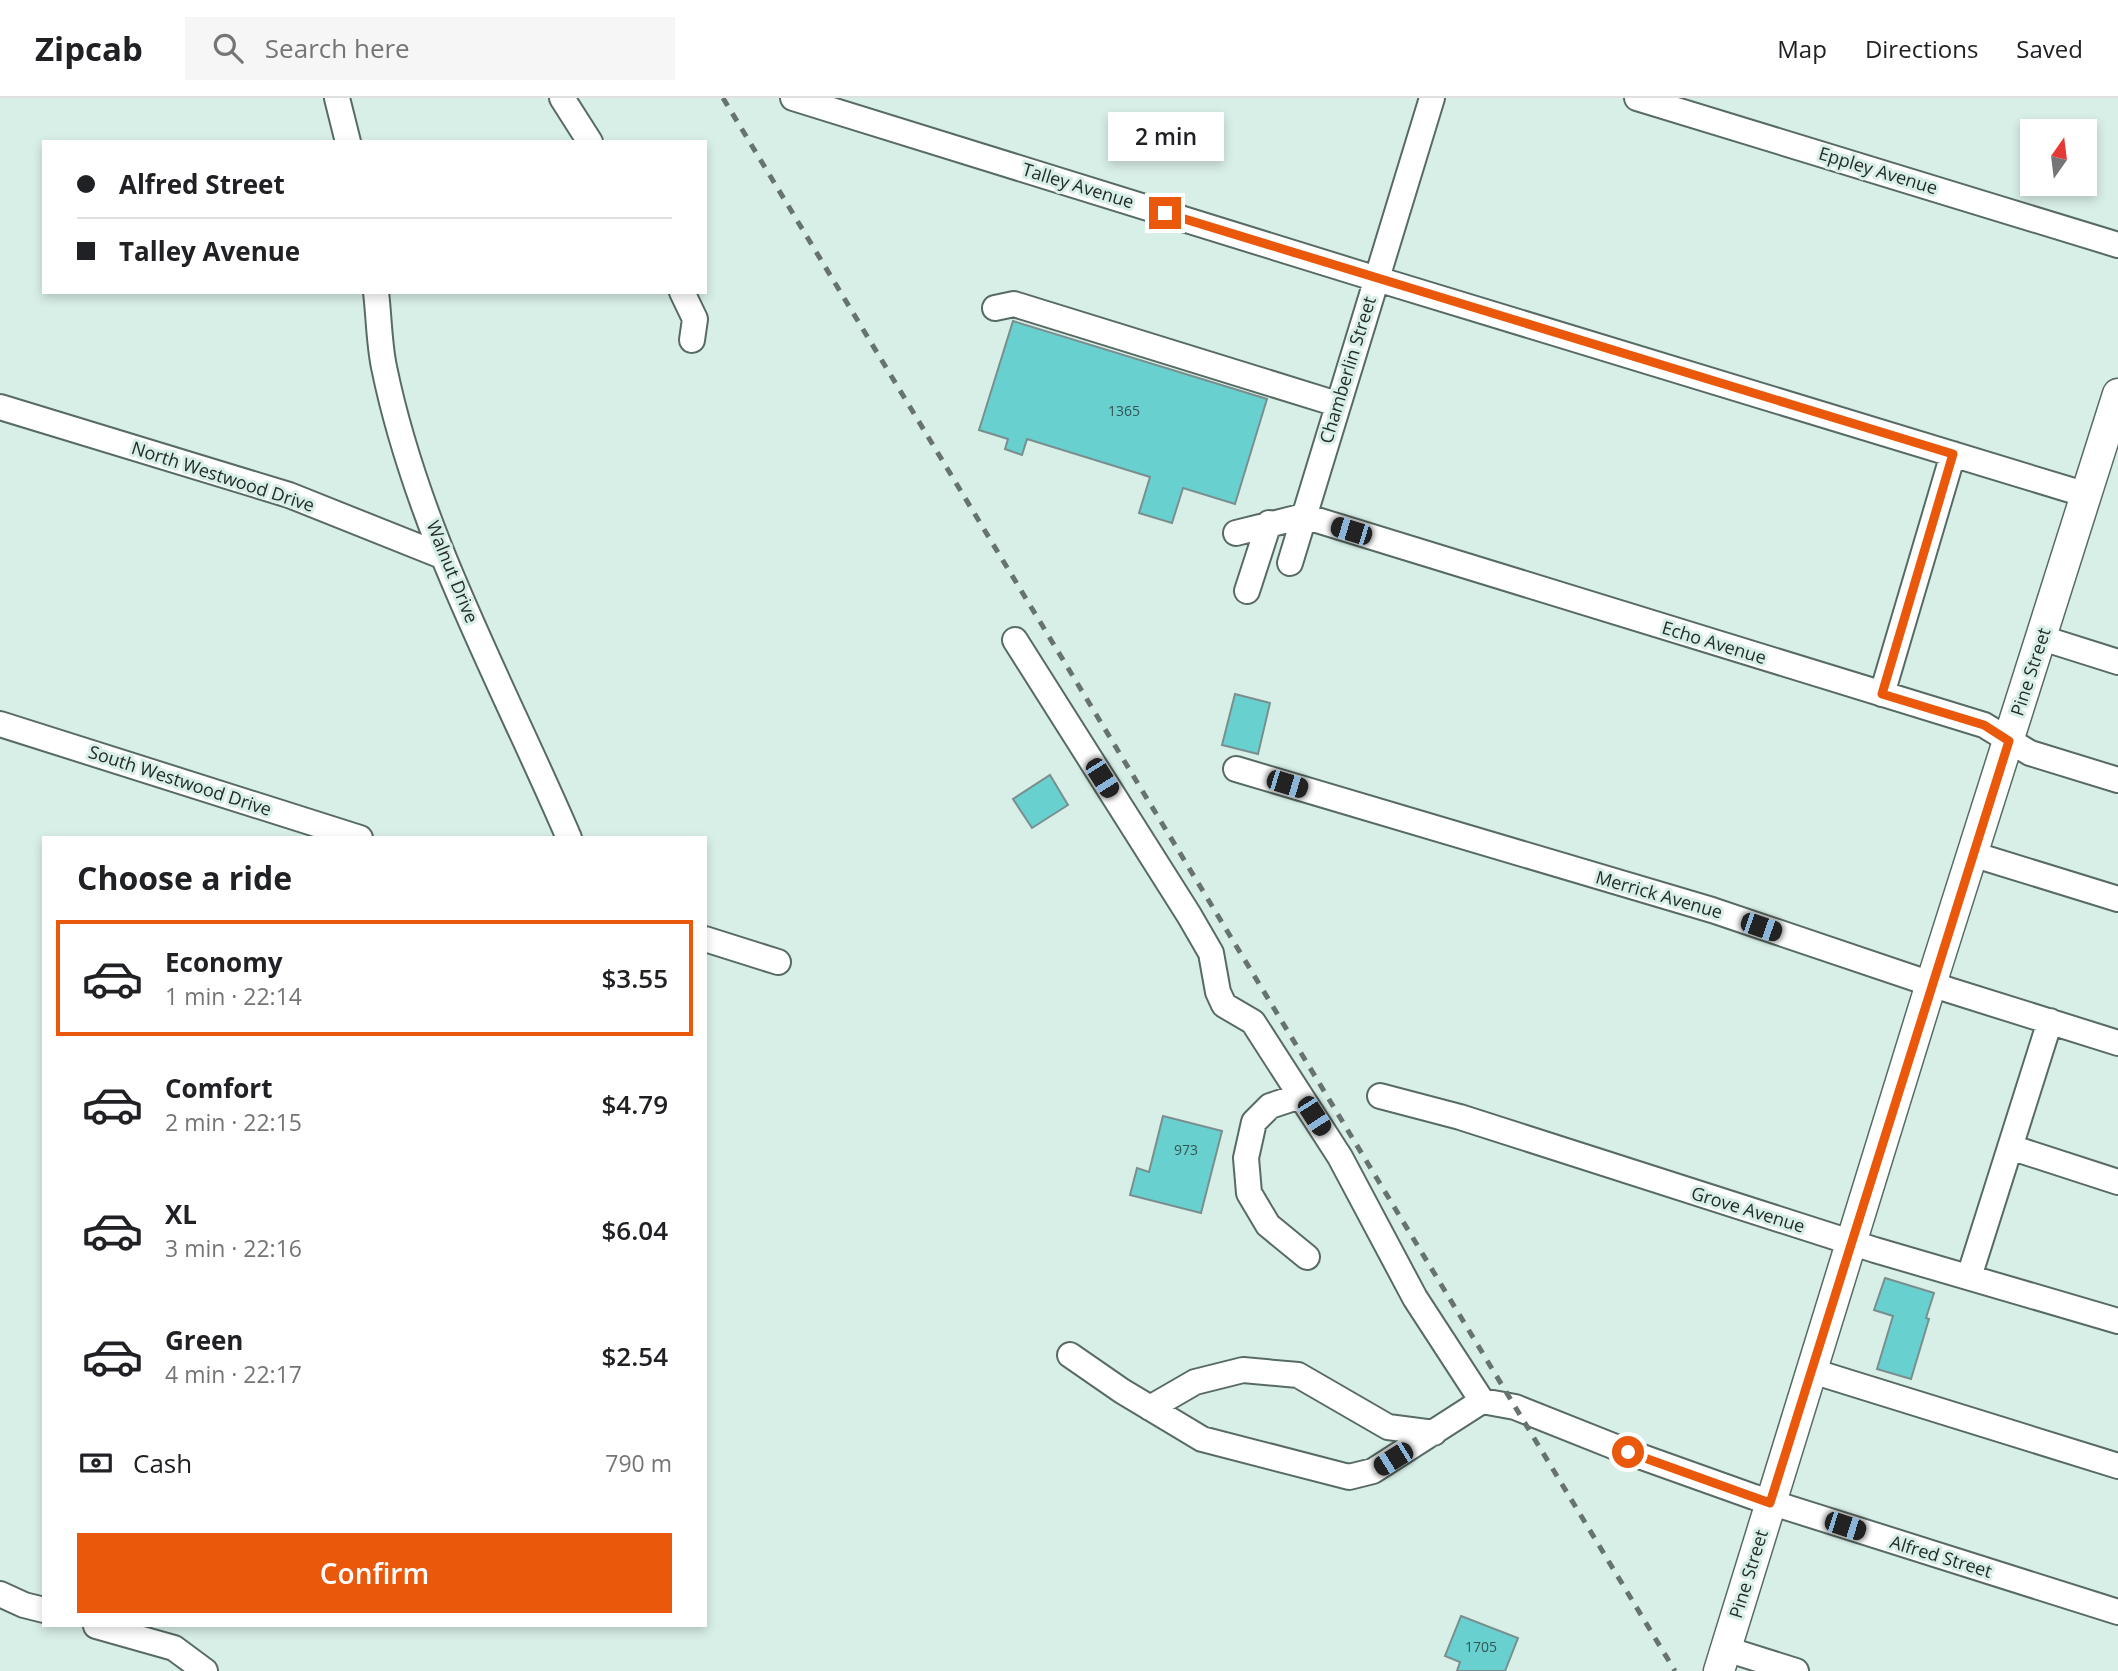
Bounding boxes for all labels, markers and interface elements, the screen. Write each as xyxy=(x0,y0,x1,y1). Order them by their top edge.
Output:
search box xyxy=(185,17,675,80)
text: Zipcab xyxy=(35,26,143,71)
icon: search xyxy=(209,29,247,67)
text: Search here xyxy=(265,30,410,66)
text: Map xyxy=(1777,32,1827,65)
text: Directions xyxy=(1865,32,1978,65)
text: Saved xyxy=(2016,32,2083,65)
callout: 2 min xyxy=(1107,111,1223,160)
north arrow xyxy=(2020,119,2096,196)
map controls xyxy=(2020,119,2097,196)
text: 2 min xyxy=(1135,120,1197,152)
street label: Eppley Avenue xyxy=(1816,141,1941,200)
street label: Talley Avenue xyxy=(1020,157,1137,213)
text: Alfred Street xyxy=(119,166,285,202)
route end xyxy=(1149,197,1181,229)
text: Talley Avenue xyxy=(119,233,300,269)
street label: Chamberlin Street xyxy=(1313,293,1381,446)
house number: 1365 xyxy=(1108,401,1140,420)
street label: North Westwood Drive xyxy=(129,435,318,517)
car xyxy=(1328,515,1375,547)
street label: Walnut Drive xyxy=(421,517,484,626)
street label: Echo Avenue xyxy=(1659,615,1769,669)
street label: Pine Street xyxy=(2005,624,2056,719)
street label: South Westwood Drive xyxy=(86,739,275,821)
car xyxy=(1082,755,1123,801)
car xyxy=(1264,768,1311,800)
text: Choose a ride xyxy=(77,856,292,899)
street label: Merrick Avenue xyxy=(1593,864,1726,924)
car xyxy=(1738,910,1785,944)
text: Economy xyxy=(165,944,283,980)
icon: car xyxy=(81,947,144,1010)
text: $3.55 xyxy=(601,960,668,996)
text: 1 min · 22:14 xyxy=(165,980,302,1012)
text: Comfort xyxy=(165,1070,272,1106)
icon: car xyxy=(81,1073,144,1136)
text: $4.79 xyxy=(601,1086,668,1122)
car xyxy=(1294,1093,1335,1139)
text: 2 min · 22:15 xyxy=(165,1106,302,1138)
house number: 973 xyxy=(1174,1140,1198,1159)
street label: Grove Avenue xyxy=(1688,1180,1808,1238)
text: XL xyxy=(165,1196,197,1232)
icon: car xyxy=(81,1199,144,1262)
text: $6.04 xyxy=(601,1212,668,1248)
text: 3 min · 22:16 xyxy=(165,1232,302,1264)
text: Green xyxy=(165,1322,243,1358)
icon: car xyxy=(81,1325,144,1388)
text: $2.54 xyxy=(601,1338,668,1374)
text: 4 min · 22:17 xyxy=(165,1358,302,1390)
route start xyxy=(1612,1436,1644,1468)
car xyxy=(1370,1439,1417,1479)
icon: cash xyxy=(77,1444,115,1482)
text: Cash xyxy=(133,1445,192,1481)
text: 790 m xyxy=(605,1447,672,1479)
car xyxy=(1822,1510,1869,1542)
street label: Pine Street xyxy=(1723,1526,1773,1621)
street label: Alfred Street xyxy=(1887,1529,1995,1583)
button: Confirm xyxy=(77,1533,672,1613)
house number: 1705 xyxy=(1465,1637,1497,1656)

